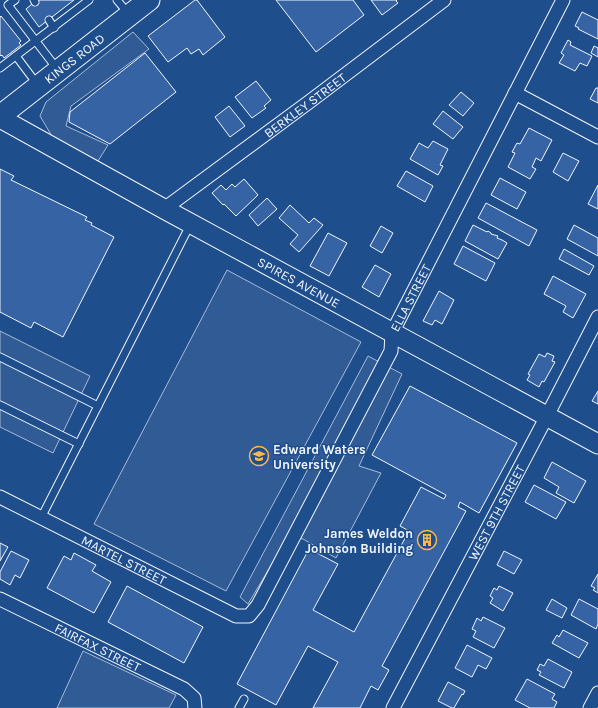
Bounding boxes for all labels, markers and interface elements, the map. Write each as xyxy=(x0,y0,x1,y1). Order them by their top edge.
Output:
street label: KINGS ROAD xyxy=(41,31,108,87)
street label: BERKLEY STREET xyxy=(261,70,349,141)
street label: SPIRES AVENUE xyxy=(255,254,342,311)
street label: ELLA STREET xyxy=(387,261,434,334)
place label: Edward Waters University xyxy=(273,442,366,472)
school or university icon: Edward Waters University xyxy=(248,445,270,467)
street label: WEST 9TH STREET xyxy=(465,462,528,563)
place label: James Weldon Johnson Building xyxy=(305,526,413,556)
building icon: James Weldon Johnson Building xyxy=(416,529,438,551)
street label: MARTEL STREET xyxy=(79,532,169,588)
street label: FAIRFAX STREET xyxy=(52,620,143,675)

